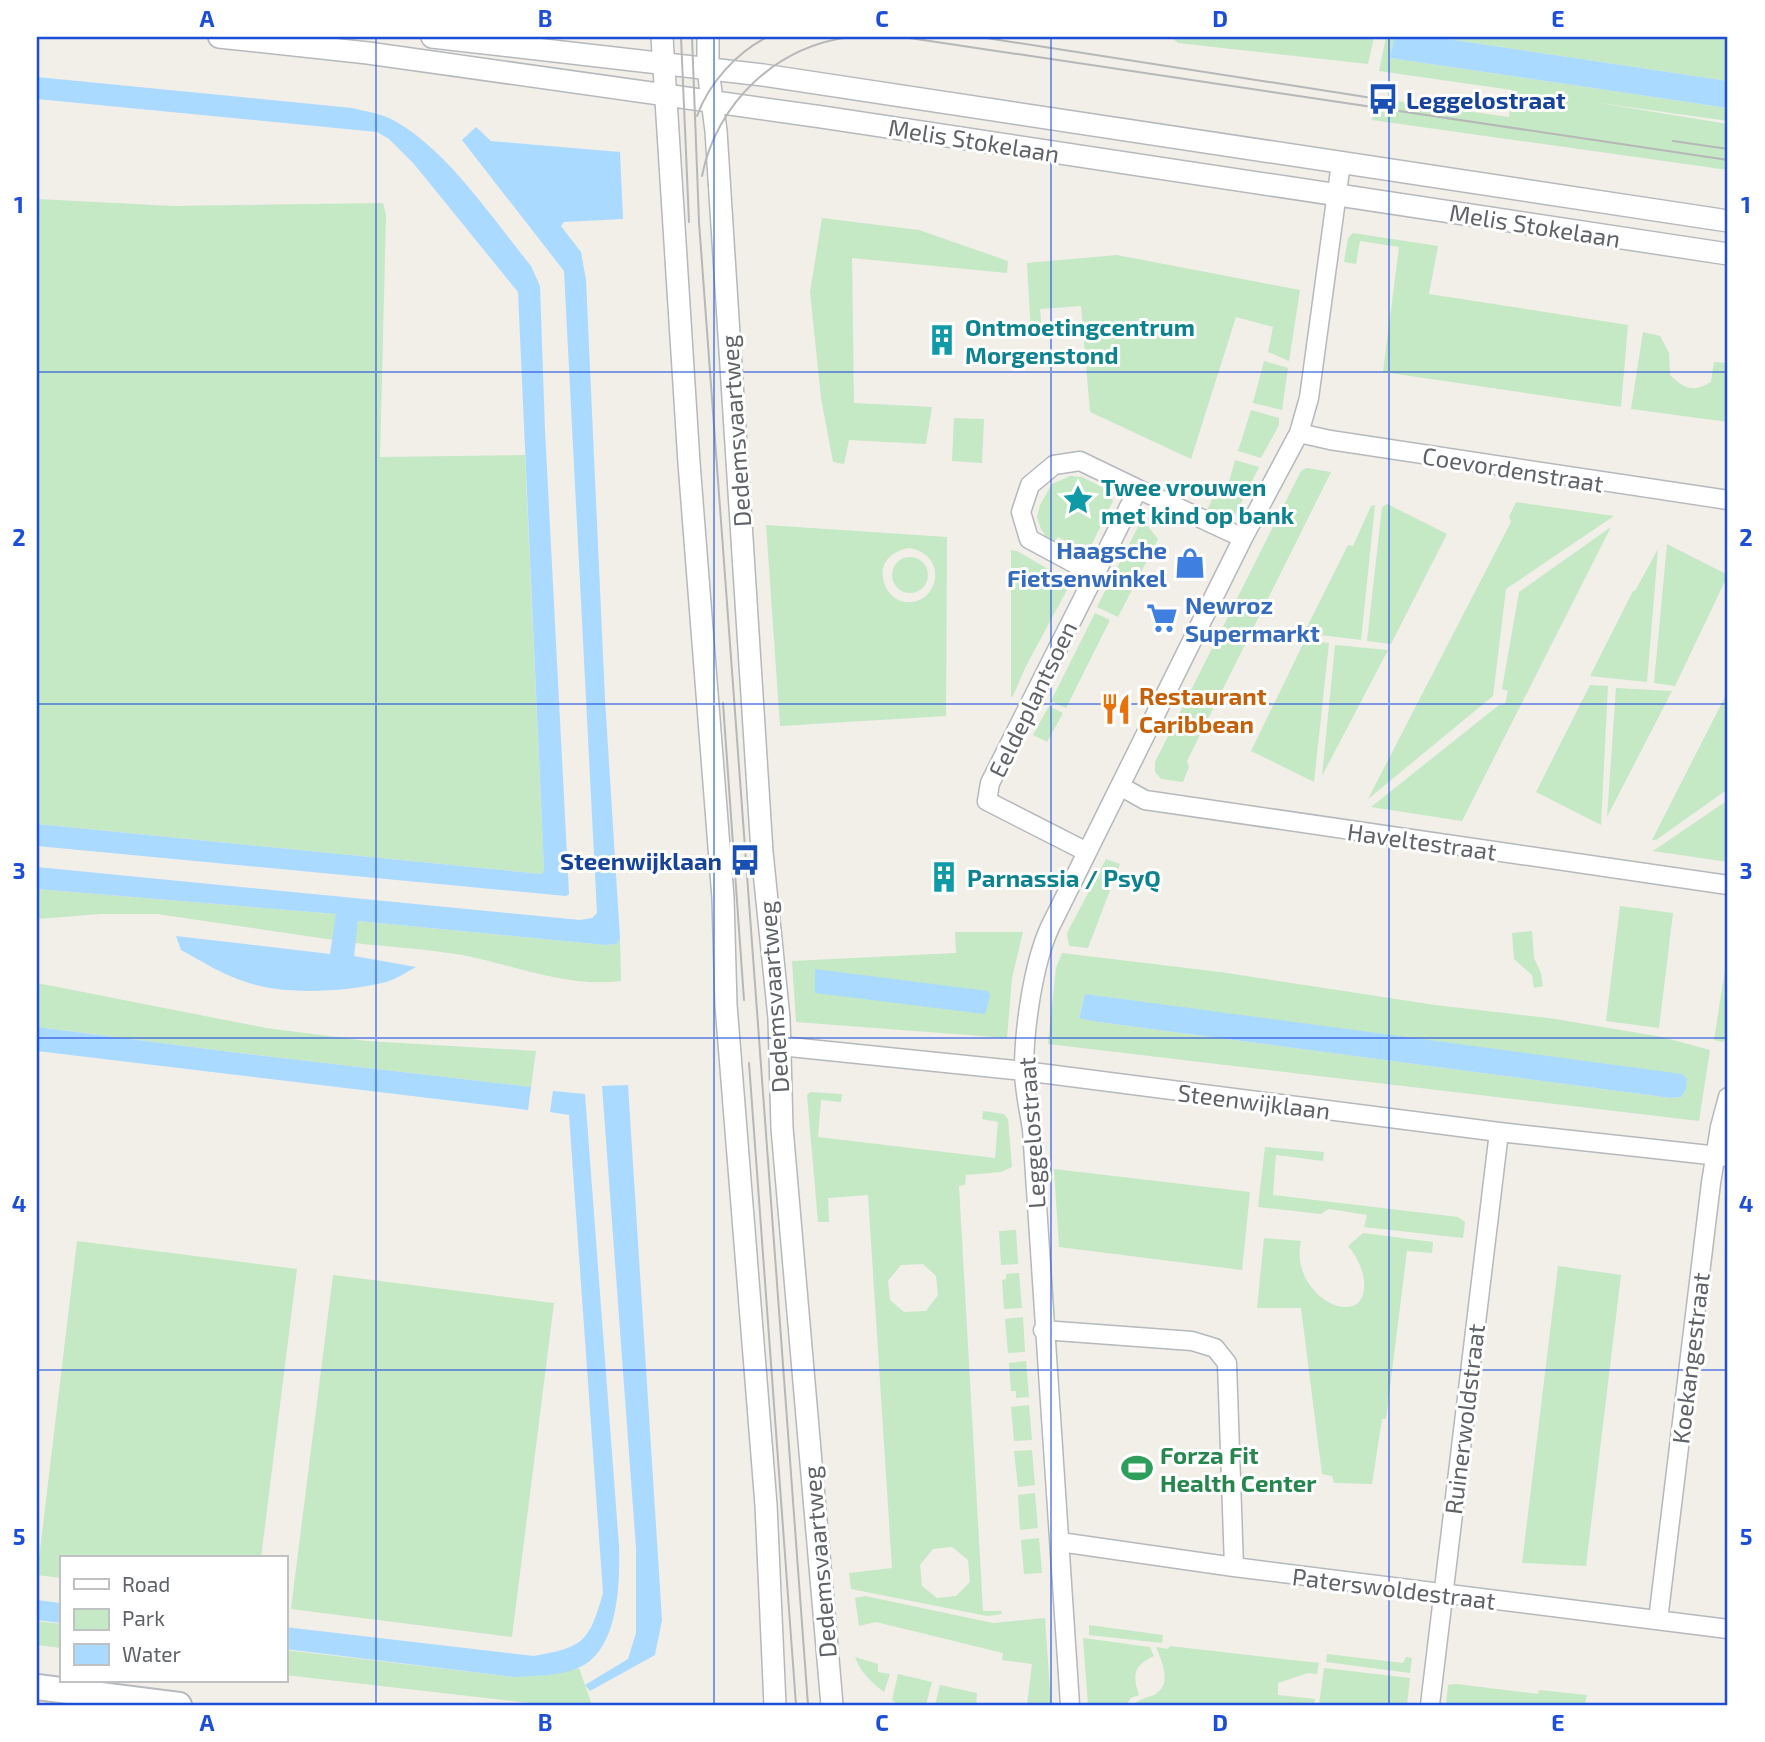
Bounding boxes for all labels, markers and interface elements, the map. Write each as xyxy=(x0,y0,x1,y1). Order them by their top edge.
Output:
text: A xyxy=(199,4,215,32)
text: B xyxy=(538,4,552,32)
text: C xyxy=(875,4,889,32)
text: D xyxy=(1212,4,1228,32)
text: E xyxy=(1551,4,1565,32)
bus stop icon: Leggelostraat xyxy=(1366,82,1400,116)
place label: Leggelostraat xyxy=(1406,85,1566,114)
street label: Melis Stokelaan xyxy=(886,112,1062,168)
text: 1 xyxy=(14,190,24,218)
text: 1 xyxy=(1741,190,1751,218)
street label: Melis Stokelaan xyxy=(1447,197,1623,253)
place label: Ontmoetingcentrum Morgenstond xyxy=(965,312,1195,369)
building icon: Ontmoetingcentrum Morgenstond xyxy=(925,323,959,357)
street label: Dedemsvaartweg xyxy=(714,334,756,528)
street label: Coevordenstraat xyxy=(1420,440,1606,498)
place label: Twee vrouwen met kind op bank xyxy=(1101,472,1295,529)
place icon: Twee vrouwen met kind op bank xyxy=(1061,483,1095,517)
text: 2 xyxy=(12,523,26,551)
text: 2 xyxy=(1739,523,1753,551)
place label: Haagsche Fietsenwinkel xyxy=(1007,535,1167,592)
shop icon: Haagsche Fietsenwinkel xyxy=(1173,546,1207,580)
place label: Newroz Supermarkt xyxy=(1185,590,1320,647)
supermarket icon: Newroz Supermarkt xyxy=(1145,601,1179,635)
street label: Eeldeplantsoen xyxy=(982,616,1082,782)
place label: Restaurant Caribbean xyxy=(1139,681,1267,738)
restaurant icon: Restaurant Caribbean xyxy=(1099,692,1133,726)
street label: Haveltestraat xyxy=(1346,816,1498,866)
bus stop icon: Steenwijklaan xyxy=(728,843,762,877)
place label: Steenwijklaan xyxy=(560,846,722,875)
text: 3 xyxy=(12,856,26,884)
text: 3 xyxy=(1739,856,1753,884)
building icon: Parnassia / PsyQ xyxy=(927,860,961,894)
place label: Parnassia / PsyQ xyxy=(967,863,1161,893)
street label: Dedemsvaartweg xyxy=(752,900,794,1094)
street label: Leggelostraat xyxy=(1011,1056,1051,1210)
street label: Steenwijklaan xyxy=(1176,1077,1332,1125)
text: 4 xyxy=(12,1189,26,1217)
text: 4 xyxy=(1739,1189,1753,1217)
street label: Koekangestraat xyxy=(1665,1271,1715,1445)
street label: Ruinerwoldstraat xyxy=(1438,1322,1490,1516)
place label: Forza Fit Health Center xyxy=(1160,1440,1317,1497)
sports icon: Forza Fit Health Center xyxy=(1120,1451,1154,1485)
street label: Dedemsvaartweg xyxy=(796,1465,842,1659)
text: 5 xyxy=(13,1522,25,1550)
text: 5 xyxy=(1740,1522,1752,1550)
legend xyxy=(60,1556,287,1682)
street label: Paterswoldestraat xyxy=(1291,1561,1497,1615)
text: Road xyxy=(122,1571,170,1596)
text: Park xyxy=(122,1605,165,1630)
text: Water xyxy=(122,1641,181,1666)
text: A xyxy=(199,1708,215,1736)
text: B xyxy=(538,1708,552,1736)
text: C xyxy=(875,1708,889,1736)
text: D xyxy=(1212,1708,1228,1736)
text: E xyxy=(1551,1708,1565,1736)

